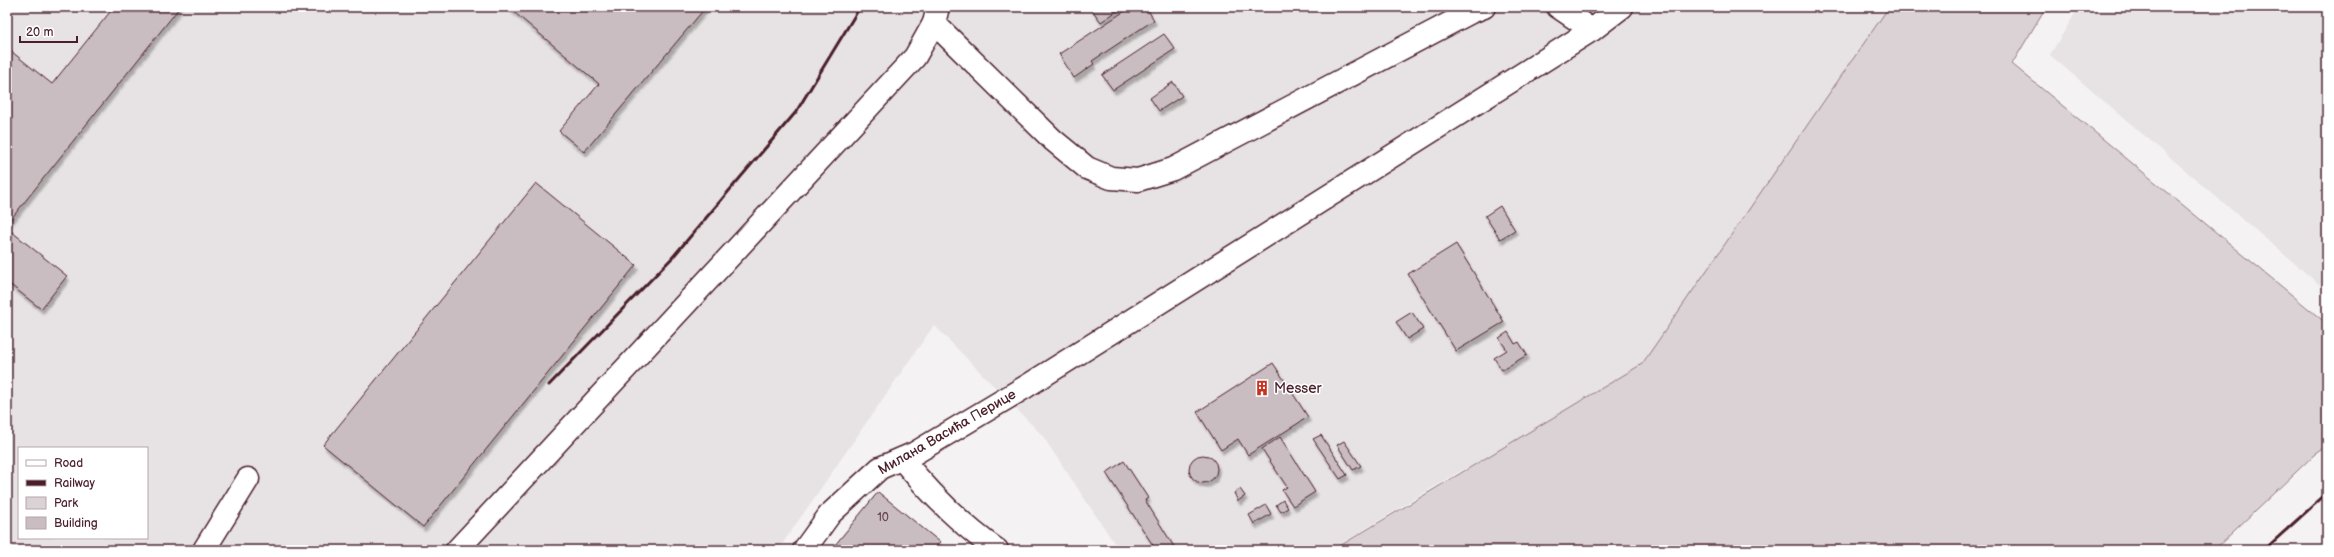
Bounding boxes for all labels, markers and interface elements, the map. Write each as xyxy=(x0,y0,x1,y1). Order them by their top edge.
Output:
scale bar xyxy=(20,18,77,44)
text: 20 m xyxy=(26,25,53,40)
building icon: Messer xyxy=(1253,379,1271,397)
place label: Messer xyxy=(1274,380,1323,397)
street label: Милана Васића Перице xyxy=(875,385,1019,479)
legend xyxy=(18,447,148,539)
text: Road xyxy=(54,456,83,471)
text: Railway xyxy=(54,476,96,491)
text: Park xyxy=(54,496,78,511)
house number: 10 xyxy=(877,510,889,525)
text: Building xyxy=(54,516,98,531)

